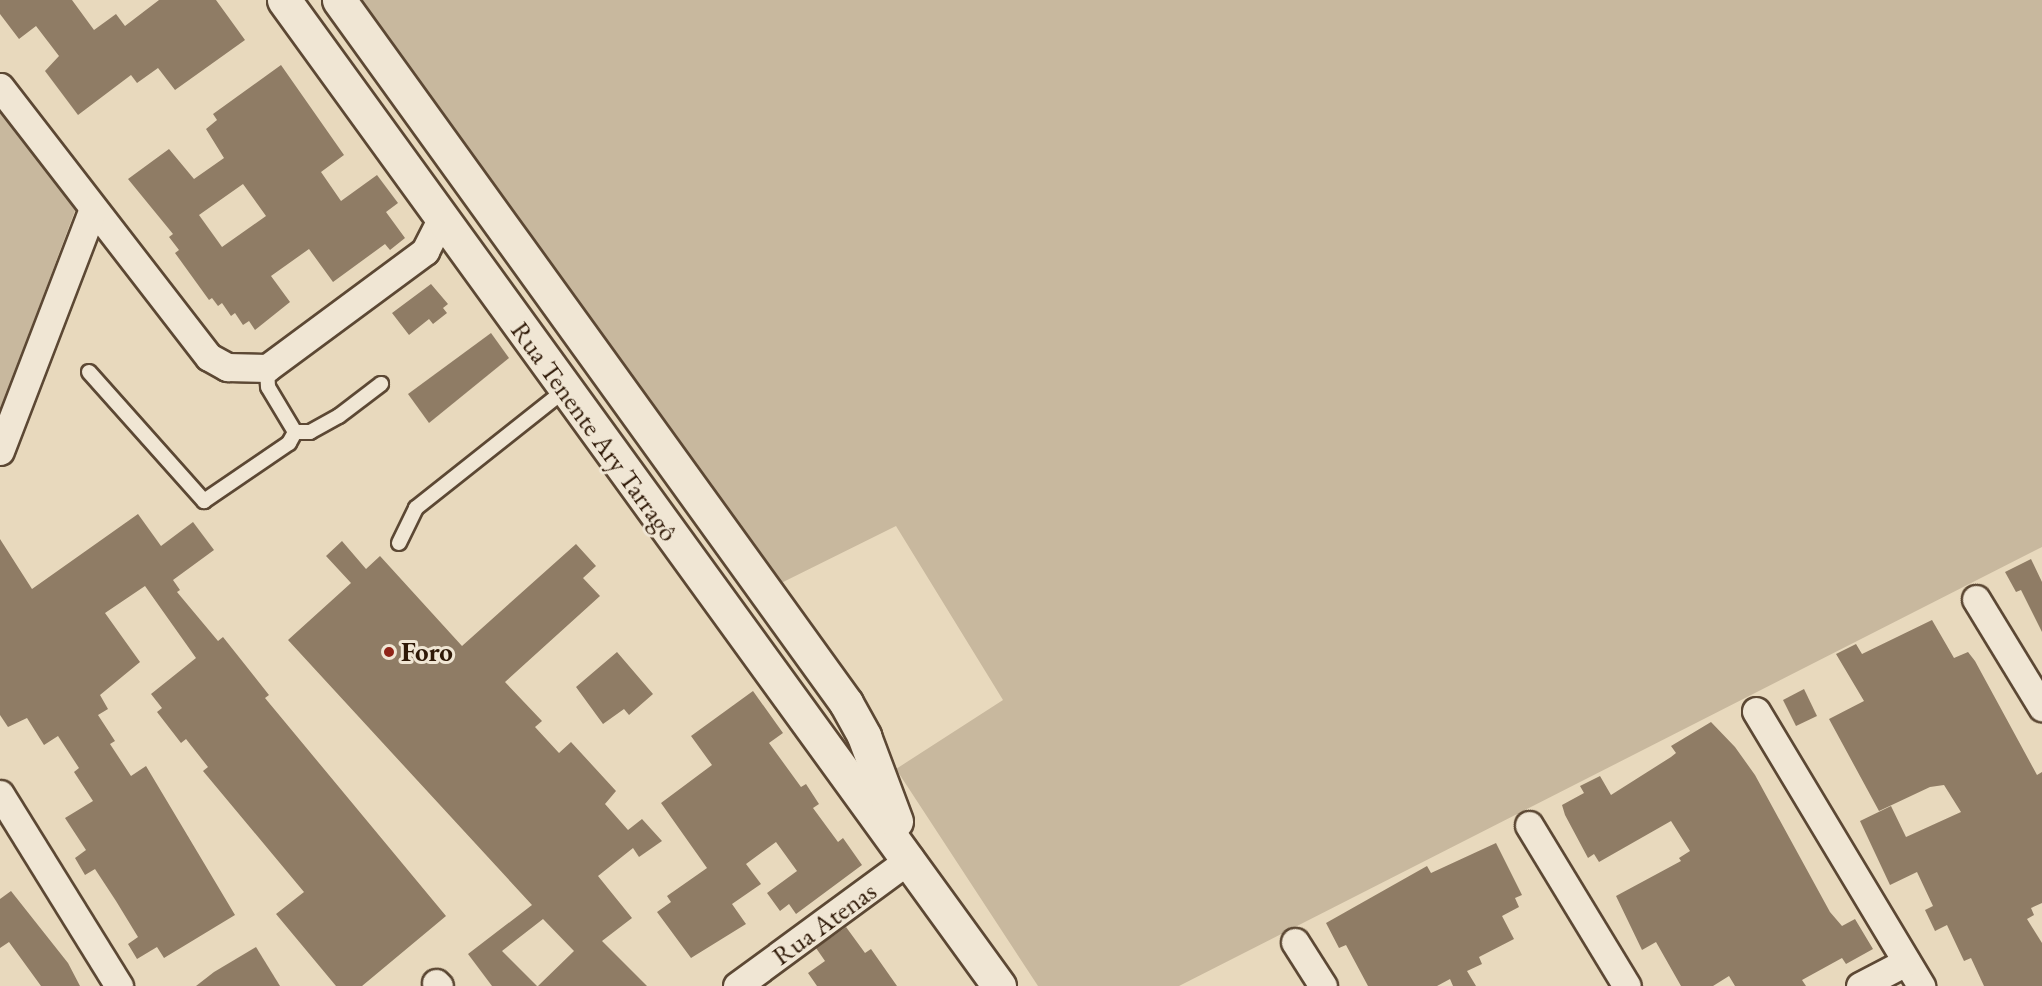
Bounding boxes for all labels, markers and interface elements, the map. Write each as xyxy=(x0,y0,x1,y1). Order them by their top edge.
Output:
street label: Rua Tenente Ary Tarragô xyxy=(504,315,686,547)
place label: Foro xyxy=(401,636,453,668)
marker: Foro xyxy=(382,645,396,659)
street label: Rua Atenas xyxy=(765,874,883,972)

